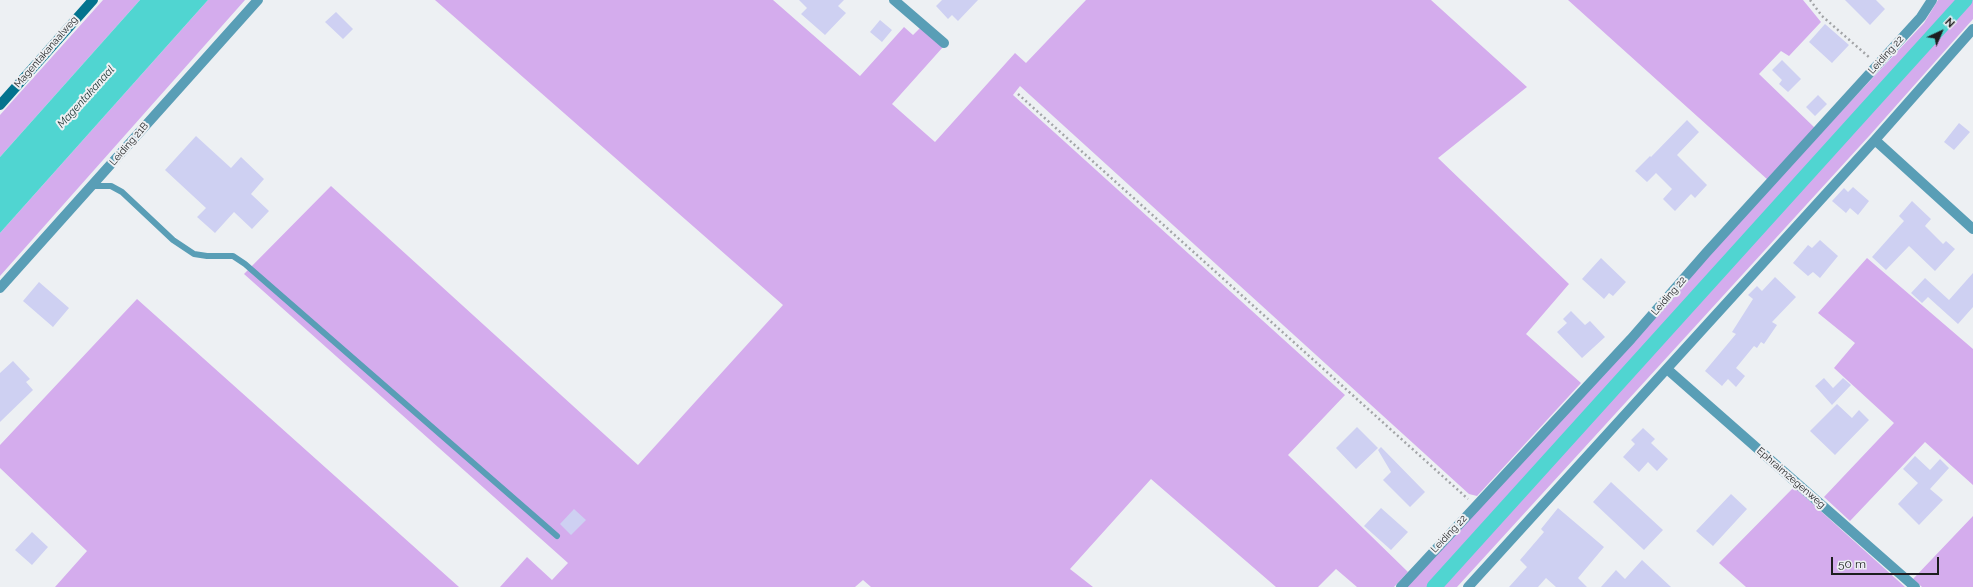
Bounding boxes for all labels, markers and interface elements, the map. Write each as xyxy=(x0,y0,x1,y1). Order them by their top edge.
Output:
north arrow xyxy=(1921,12,1961,52)
street label: Magentakanaalweg xyxy=(12,14,80,90)
text: N xyxy=(1942,15,1957,31)
street label: Leiding 22 xyxy=(1866,33,1906,77)
water label: Magentakanaal xyxy=(55,63,117,131)
street label: Leiding 21B xyxy=(107,120,151,168)
street label: Leiding 22 xyxy=(1649,274,1689,318)
street label: Ephraimzegenweg xyxy=(1754,445,1828,511)
street label: Leiding 22 xyxy=(1429,513,1469,555)
scale bar xyxy=(1833,549,1941,575)
text: 50 m xyxy=(1838,557,1866,571)

